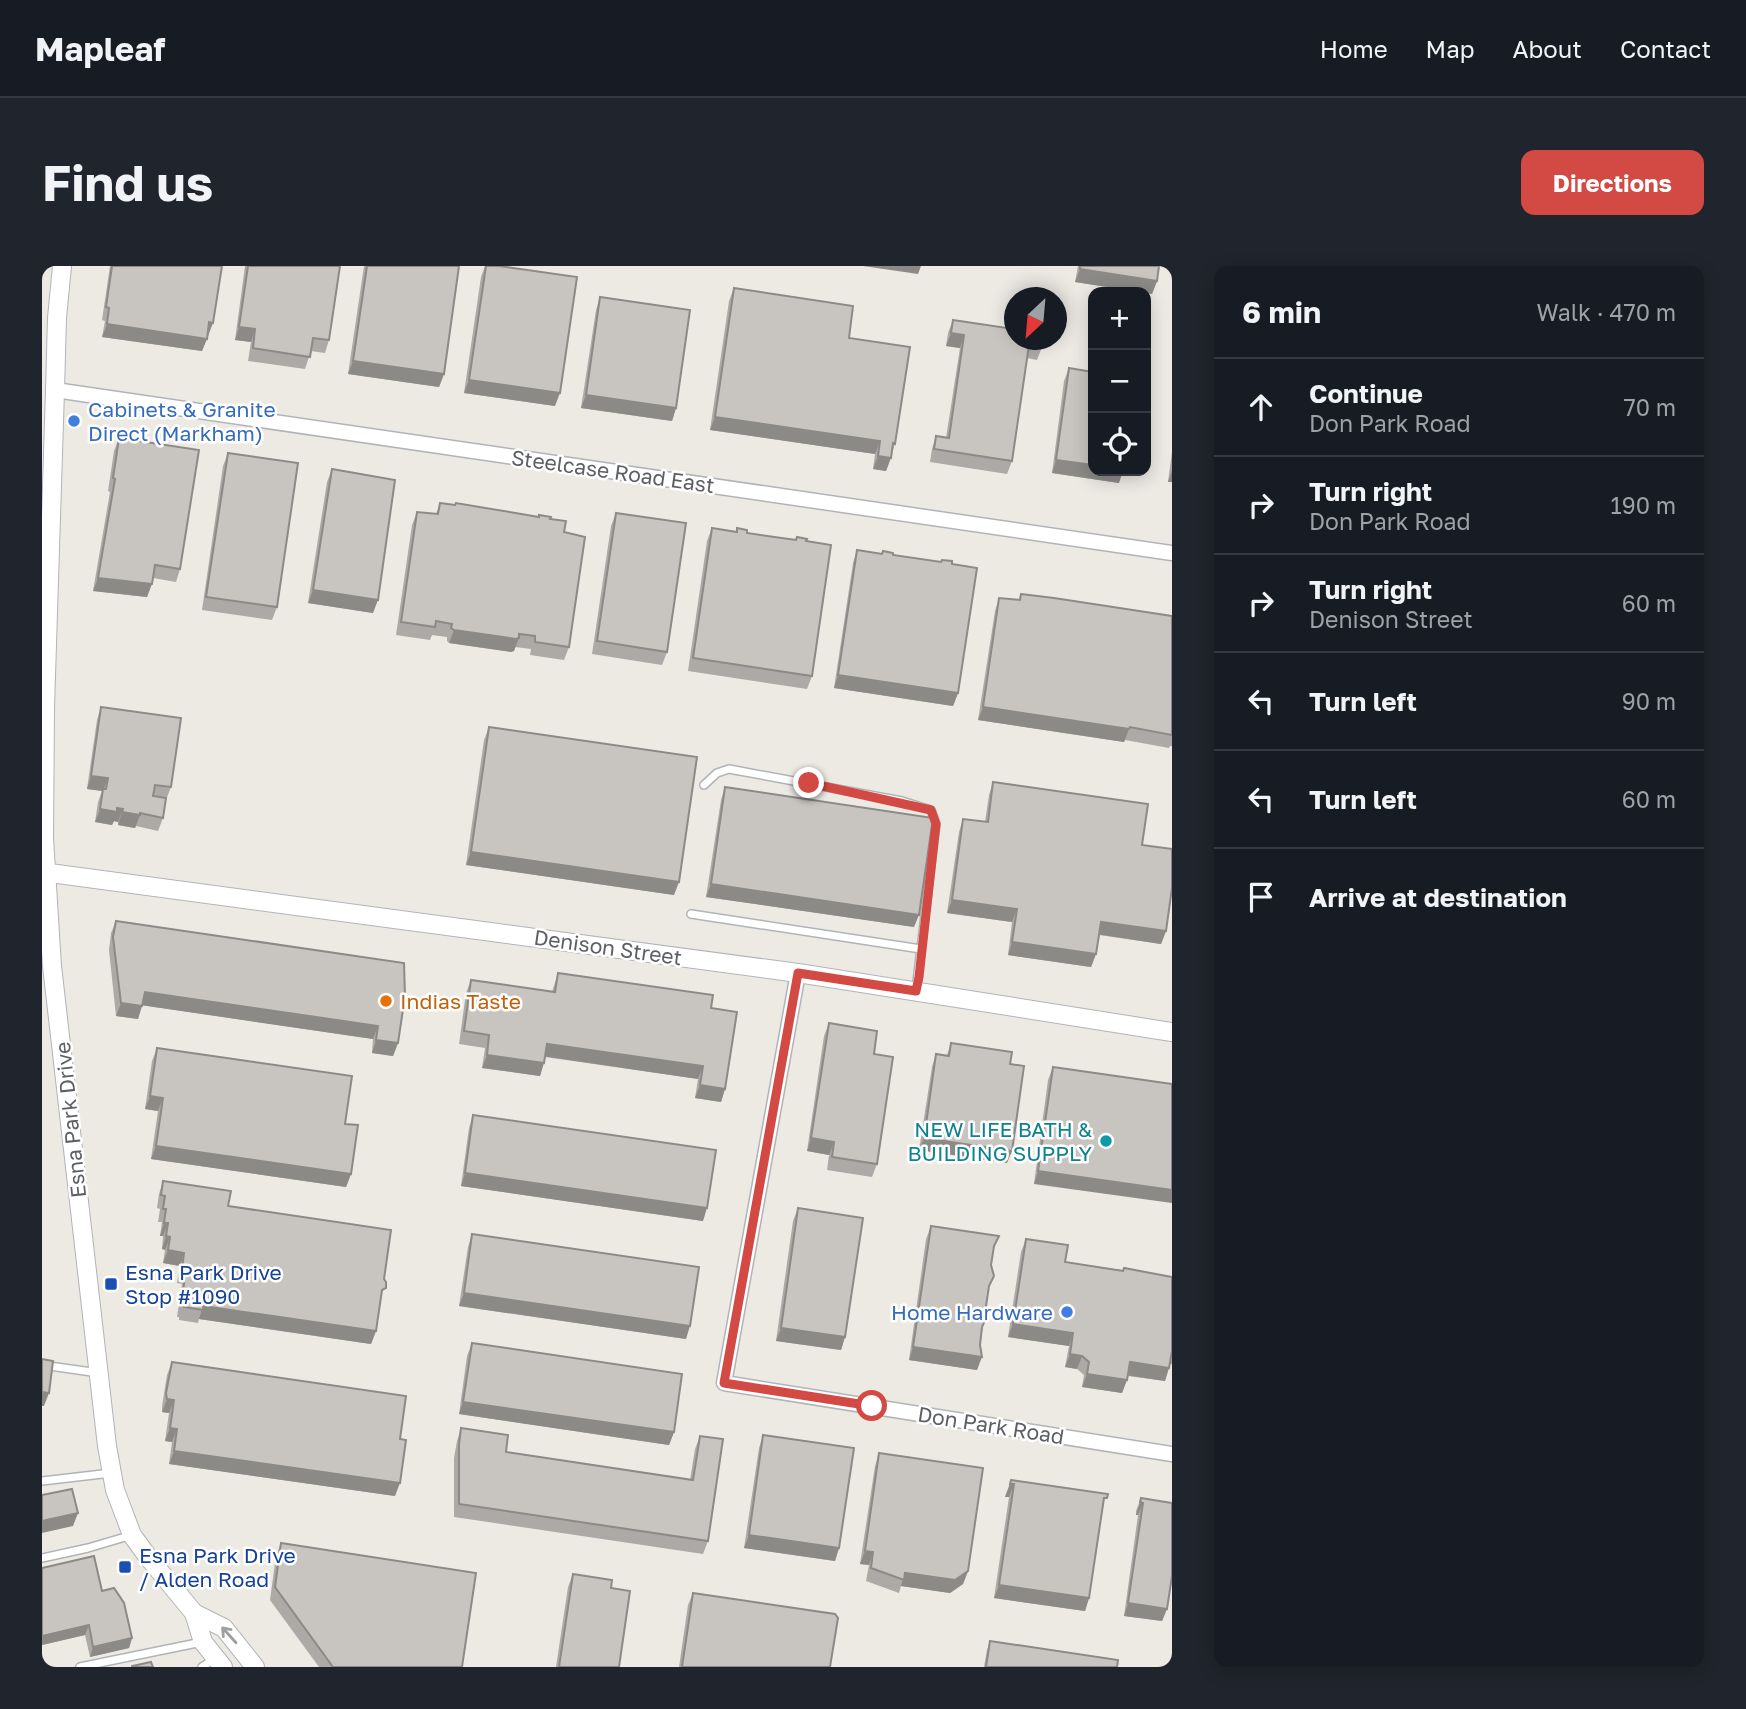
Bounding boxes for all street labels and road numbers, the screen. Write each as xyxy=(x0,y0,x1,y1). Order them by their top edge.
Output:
street label: Steelcase Road East xyxy=(510,444,716,498)
street label: Denison Street xyxy=(532,924,684,970)
street label: Esna Park Drive xyxy=(49,1041,91,1199)
street label: Don Park Road xyxy=(916,1401,1066,1449)

